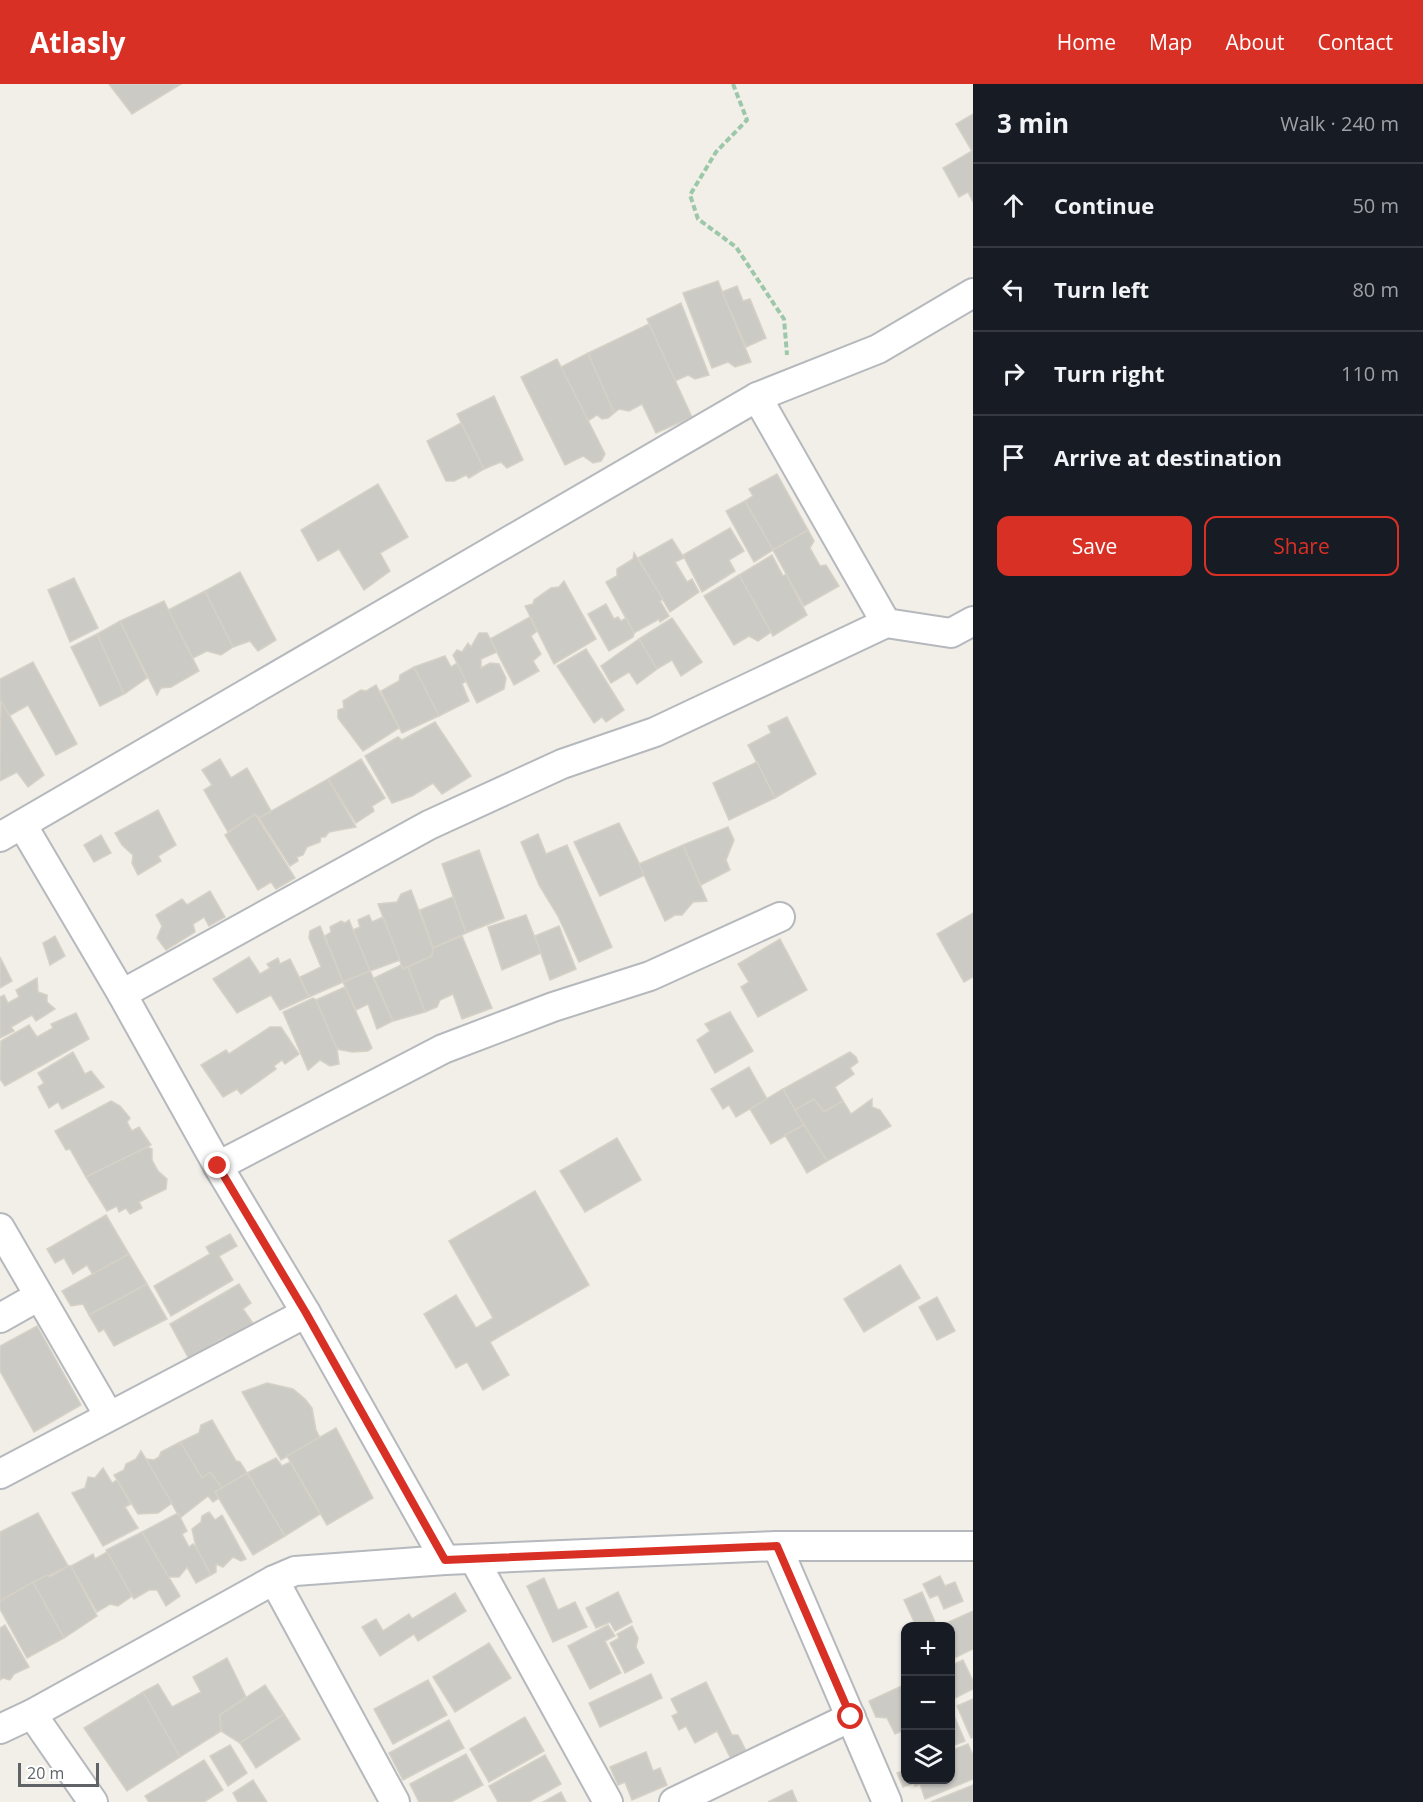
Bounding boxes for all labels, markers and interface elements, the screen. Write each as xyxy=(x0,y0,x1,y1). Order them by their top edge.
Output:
text: Atlasly xyxy=(30,23,125,61)
text: Home xyxy=(1057,28,1116,56)
text: Map xyxy=(1149,28,1192,56)
text: About xyxy=(1225,28,1285,56)
text: Contact xyxy=(1318,28,1393,56)
text: 3 min xyxy=(997,105,1069,141)
text: Walk · 240 m xyxy=(1280,110,1399,137)
icon: ahead xyxy=(997,189,1030,222)
text: Continue xyxy=(1054,190,1154,220)
text: 50 m xyxy=(1352,192,1399,219)
icon: left xyxy=(997,273,1030,306)
text: Turn left xyxy=(1054,274,1149,304)
text: 80 m xyxy=(1352,276,1399,303)
icon: right xyxy=(997,357,1030,390)
text: Turn right xyxy=(1054,358,1165,388)
text: 110 m xyxy=(1341,360,1399,387)
icon: arrive xyxy=(997,441,1030,474)
text: Arrive at destination xyxy=(1054,442,1282,472)
button: Save xyxy=(997,516,1192,576)
button: Share xyxy=(1204,516,1399,576)
route end xyxy=(204,1152,230,1178)
map controls xyxy=(901,1622,955,1784)
button: + xyxy=(901,1622,955,1676)
button: − xyxy=(901,1676,955,1730)
route start xyxy=(837,1703,863,1729)
button: layers xyxy=(901,1730,955,1784)
scale bar xyxy=(18,1760,99,1788)
text: 20 m xyxy=(27,1762,64,1784)

